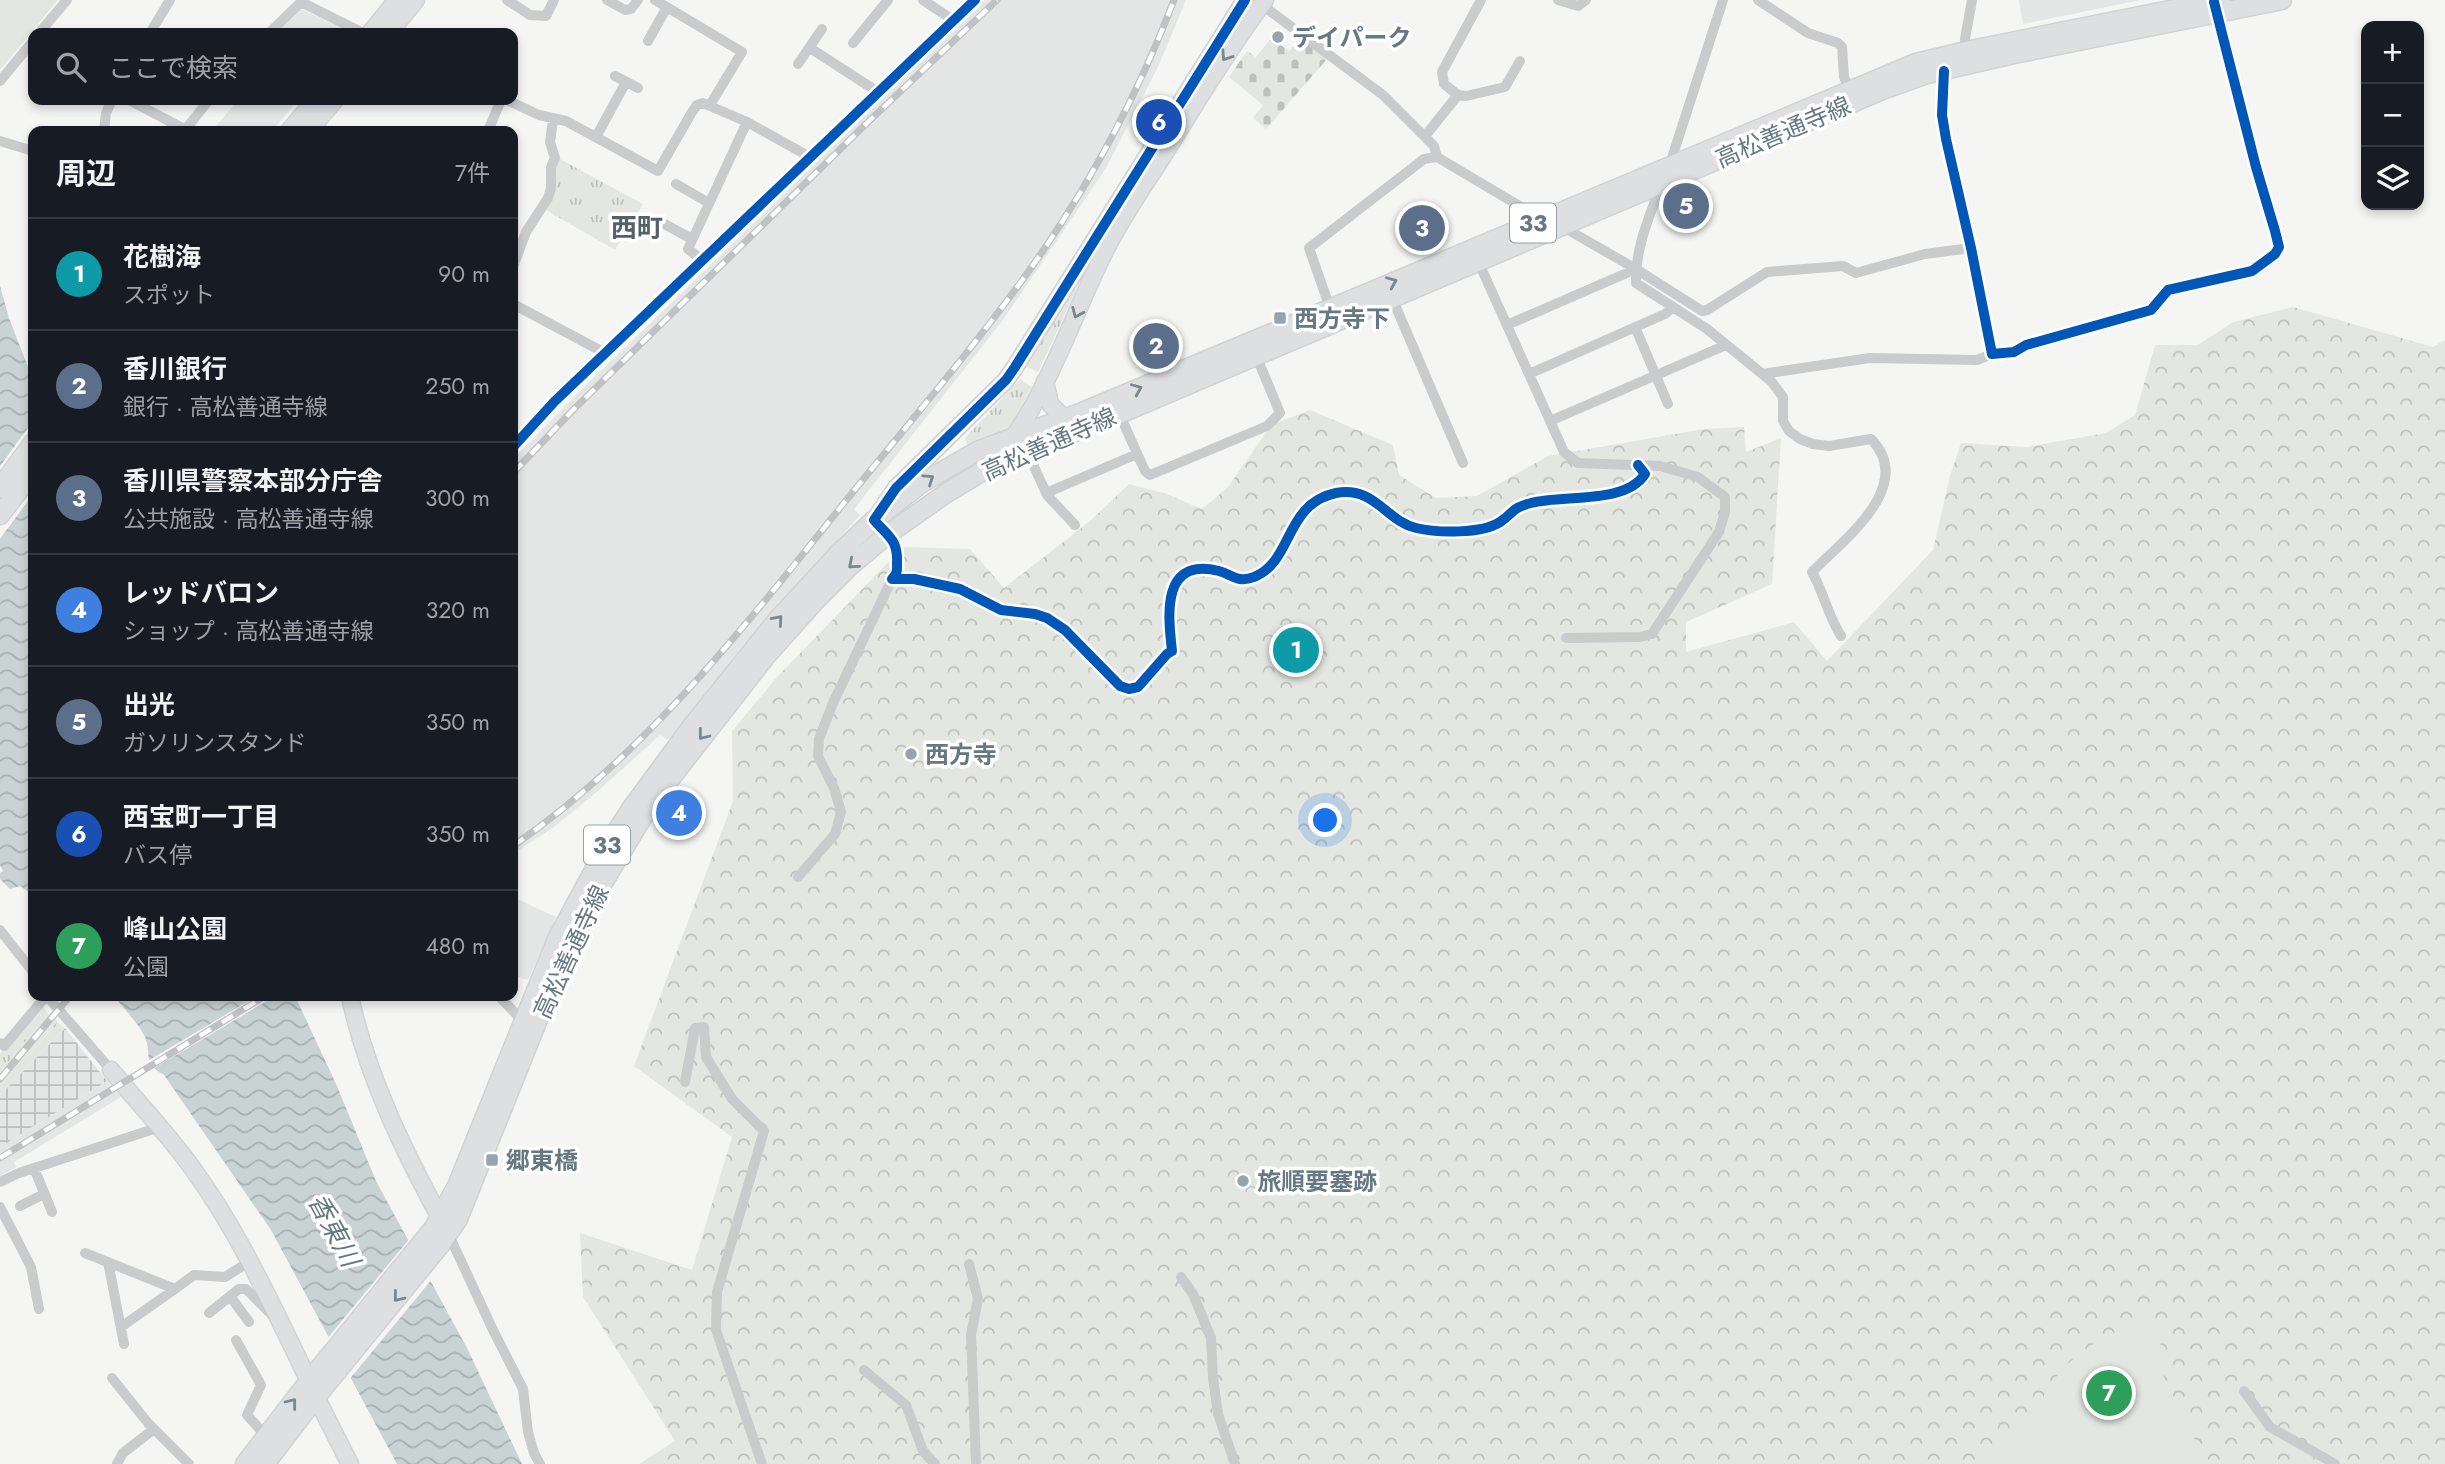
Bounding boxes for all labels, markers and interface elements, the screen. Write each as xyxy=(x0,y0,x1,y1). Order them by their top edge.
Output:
place label: デイパーク xyxy=(1292,20,1412,55)
map controls xyxy=(2361,21,2424,210)
button: + xyxy=(2361,21,2424,84)
search box xyxy=(28,28,518,105)
marker: デイパーク xyxy=(1270,29,1286,45)
icon: search xyxy=(52,48,90,86)
one-way arrow xyxy=(1221,48,1234,61)
text: ここで検索 xyxy=(108,49,238,87)
button: − xyxy=(2361,84,2424,147)
street label: 高松善通寺線 xyxy=(1710,88,1856,176)
pin: 6 xyxy=(1136,96,1182,148)
button: layers xyxy=(2361,147,2424,210)
text: 周辺 xyxy=(56,152,116,195)
text: 7件 xyxy=(455,156,490,190)
pin: 5 xyxy=(1663,180,1709,232)
pin: 3 xyxy=(1399,202,1445,254)
road number: 33 xyxy=(1510,204,1556,243)
district label: 西町 xyxy=(611,209,663,247)
text: 花樹海 xyxy=(123,238,201,276)
text: 1 xyxy=(73,257,85,291)
text: 90 m xyxy=(438,257,490,291)
one-way arrow xyxy=(1385,277,1397,291)
text: スポット xyxy=(123,278,215,312)
place label: 西方寺下 xyxy=(1294,301,1390,336)
one-way arrow xyxy=(1071,305,1085,318)
marker: 西方寺下 xyxy=(1272,310,1288,326)
pin: 2 xyxy=(1133,320,1179,372)
text: 香川銀行 xyxy=(123,350,227,388)
text: 2 xyxy=(71,369,87,403)
text: 250 m xyxy=(425,369,490,403)
one-way arrow xyxy=(1130,383,1142,397)
text: 銀行 · 高松善通寺線 xyxy=(123,390,328,424)
street label: 高松善通寺線 xyxy=(976,399,1122,489)
text: 香川県警察本部分庁舎 xyxy=(123,462,383,500)
one-way arrow xyxy=(921,474,934,487)
text: 3 xyxy=(72,481,86,515)
text: 300 m xyxy=(425,481,490,515)
text: 公共施設 · 高松善通寺線 xyxy=(123,502,374,536)
one-way arrow xyxy=(848,556,861,568)
text: レッドバロン xyxy=(123,574,279,612)
text: 4 xyxy=(71,593,87,627)
text: 320 m xyxy=(426,593,490,627)
text: ショップ · 高松善通寺線 xyxy=(123,614,374,648)
one-way arrow xyxy=(770,615,782,628)
pin: 1 xyxy=(1273,624,1319,676)
text: 出光 xyxy=(123,686,175,724)
text: 5 xyxy=(72,705,86,739)
text: 350 m xyxy=(426,705,490,739)
text: ガソリンスタンド xyxy=(123,726,307,760)
one-way arrow xyxy=(699,727,712,739)
place label: 西方寺 xyxy=(925,737,997,772)
marker: 西方寺 xyxy=(903,746,919,762)
pin: 4 xyxy=(656,787,702,839)
text: 西宝町一丁目 xyxy=(123,798,279,836)
your location xyxy=(1308,803,1342,837)
text: 6 xyxy=(71,817,87,851)
text: 350 m xyxy=(426,817,490,851)
road number: 33 xyxy=(584,825,630,864)
text: バス停 xyxy=(123,838,192,872)
street label: 高松善通寺線 xyxy=(525,879,617,1025)
text: 峰山公園 xyxy=(123,910,227,948)
text: 7 xyxy=(72,929,86,963)
text: 480 m xyxy=(425,929,490,963)
text: 公園 xyxy=(123,950,169,984)
place label: 郷東橋 xyxy=(506,1143,578,1178)
marker: 郷東橋 xyxy=(484,1152,500,1168)
place label: 旅順要塞跡 xyxy=(1257,1164,1377,1199)
marker: 旅順要塞跡 xyxy=(1235,1173,1251,1189)
water label: 香東川 xyxy=(299,1187,370,1276)
one-way arrow xyxy=(393,1290,406,1302)
pin: 7 xyxy=(2086,1367,2132,1419)
one-way arrow xyxy=(283,1398,296,1411)

